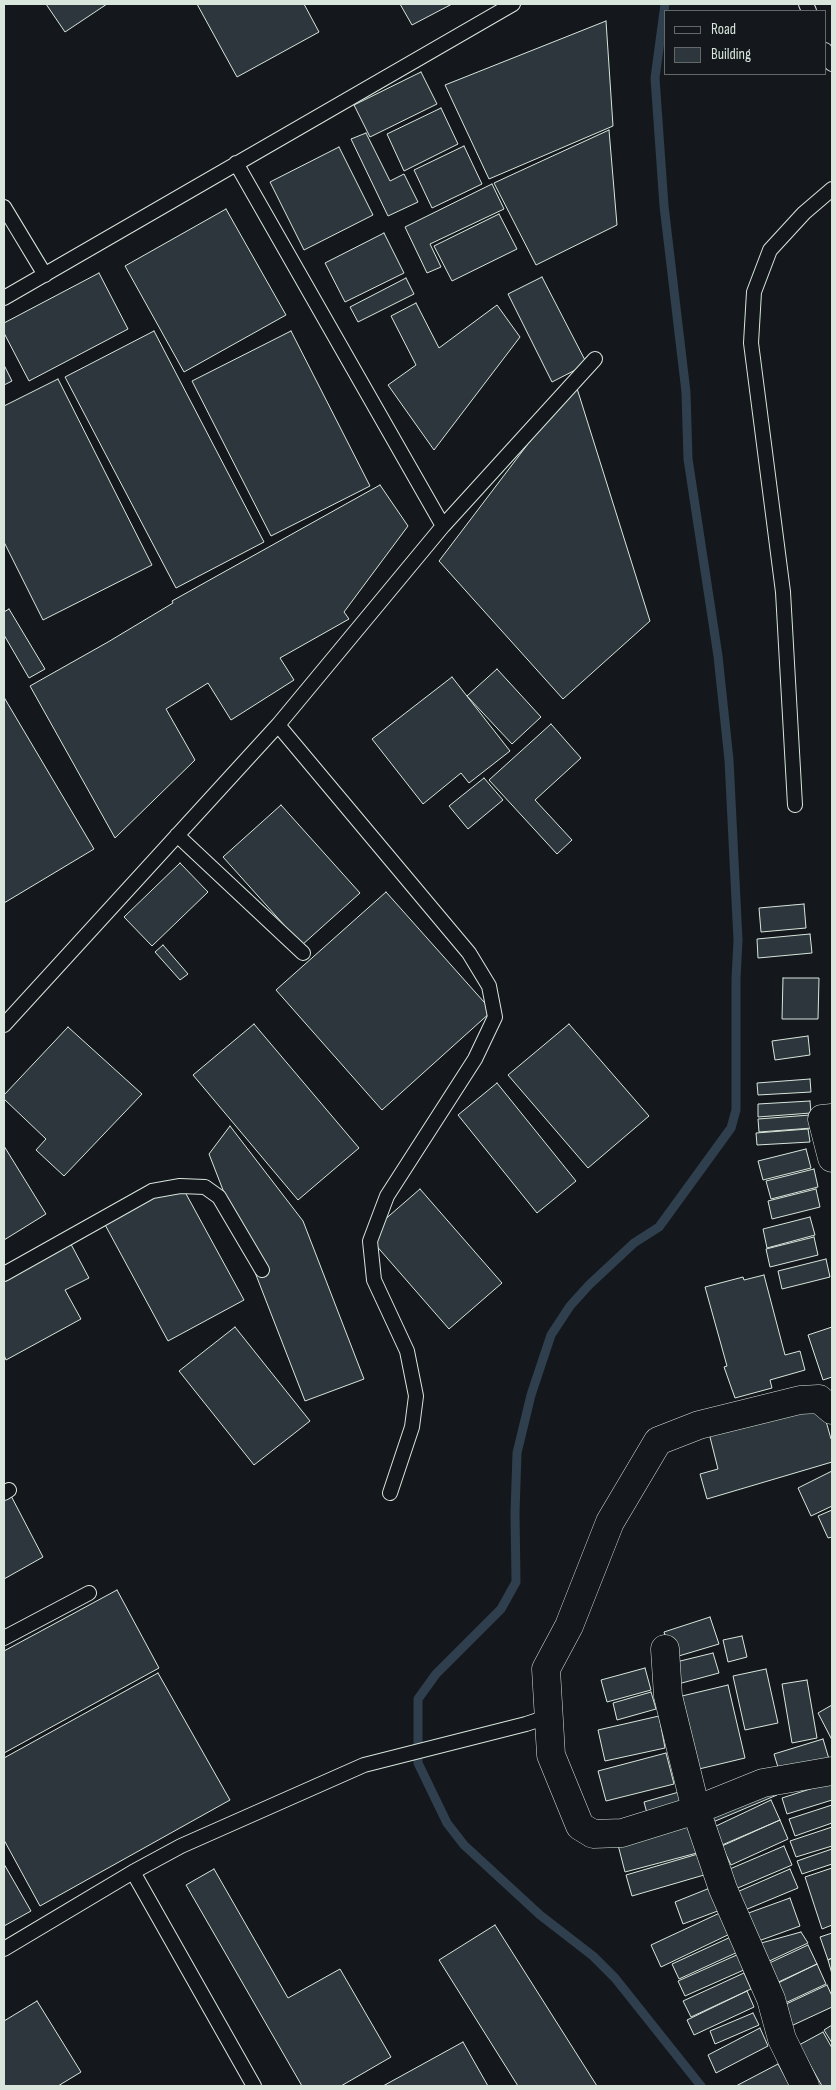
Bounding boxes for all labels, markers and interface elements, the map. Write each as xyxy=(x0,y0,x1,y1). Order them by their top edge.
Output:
legend xyxy=(664,10,826,75)
text: Road xyxy=(711,20,736,39)
text: Building xyxy=(711,45,751,64)

